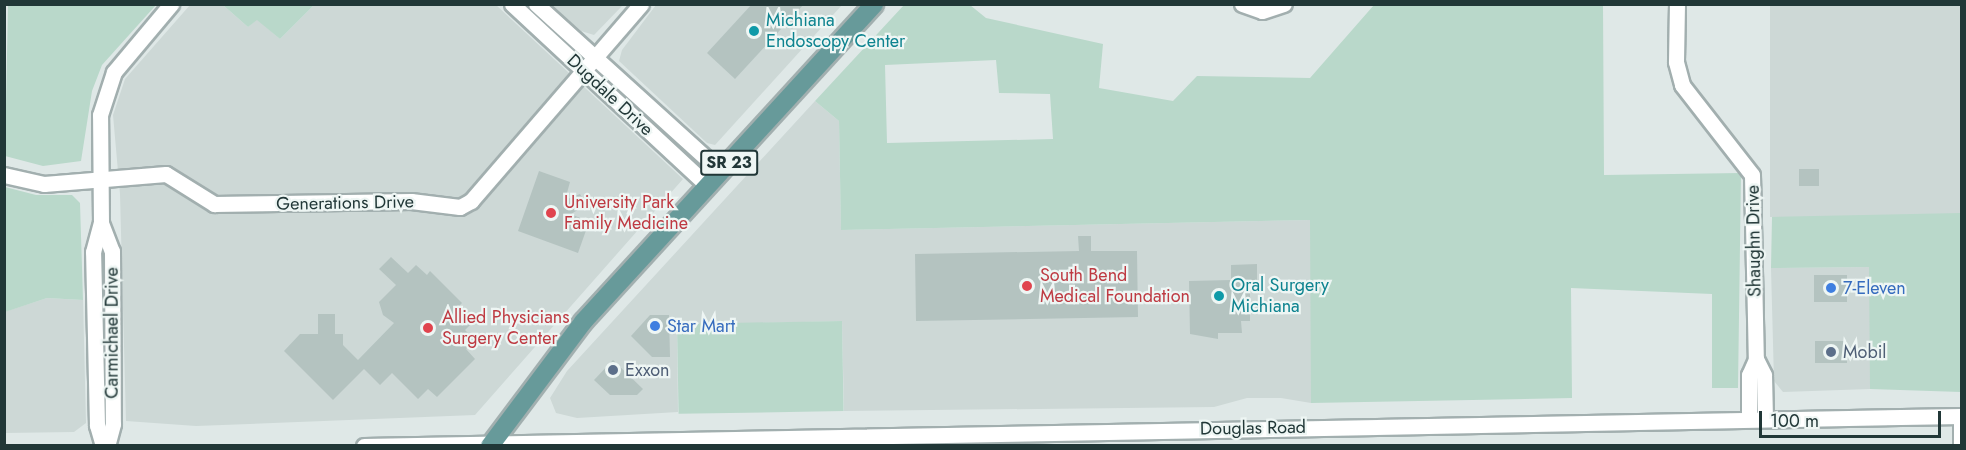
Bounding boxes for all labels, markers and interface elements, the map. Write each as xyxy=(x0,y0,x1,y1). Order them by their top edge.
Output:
place label: Michiana Endoscopy Center xyxy=(766,10,905,52)
marker: Michiana Endoscopy Center xyxy=(747,24,761,38)
street label: Dugdale Drive xyxy=(563,50,657,140)
road number: SR 23 xyxy=(699,150,759,176)
street label: Shaughn Drive xyxy=(1742,185,1766,297)
street label: Generations Drive xyxy=(276,191,414,215)
place label: University Park Family Medicine xyxy=(564,192,688,234)
marker: University Park Family Medicine xyxy=(542,204,560,222)
place label: South Bend Medical Foundation xyxy=(1040,265,1190,308)
street label: Carmichael Drive xyxy=(101,267,123,399)
place label: Oral Surgery Michiana xyxy=(1231,275,1329,318)
marker: South Bend Medical Foundation xyxy=(1018,277,1036,295)
place label: 7-Eleven xyxy=(1843,277,1906,299)
marker: 7-Eleven xyxy=(1824,281,1838,295)
marker: Oral Surgery Michiana xyxy=(1212,289,1226,303)
place label: Allied Physicians Surgery Center xyxy=(442,307,569,350)
place label: Star Mart xyxy=(667,315,735,337)
marker: Allied Physicians Surgery Center xyxy=(419,319,437,337)
marker: Star Mart xyxy=(648,319,662,333)
place label: Mobil xyxy=(1843,341,1886,363)
marker: Mobil xyxy=(1824,345,1838,359)
place label: Exxon xyxy=(625,359,670,381)
marker: Exxon xyxy=(606,363,620,377)
scale bar xyxy=(1762,399,1944,437)
text: 100 m xyxy=(1770,408,1819,434)
street label: Douglas Road xyxy=(1200,416,1306,440)

